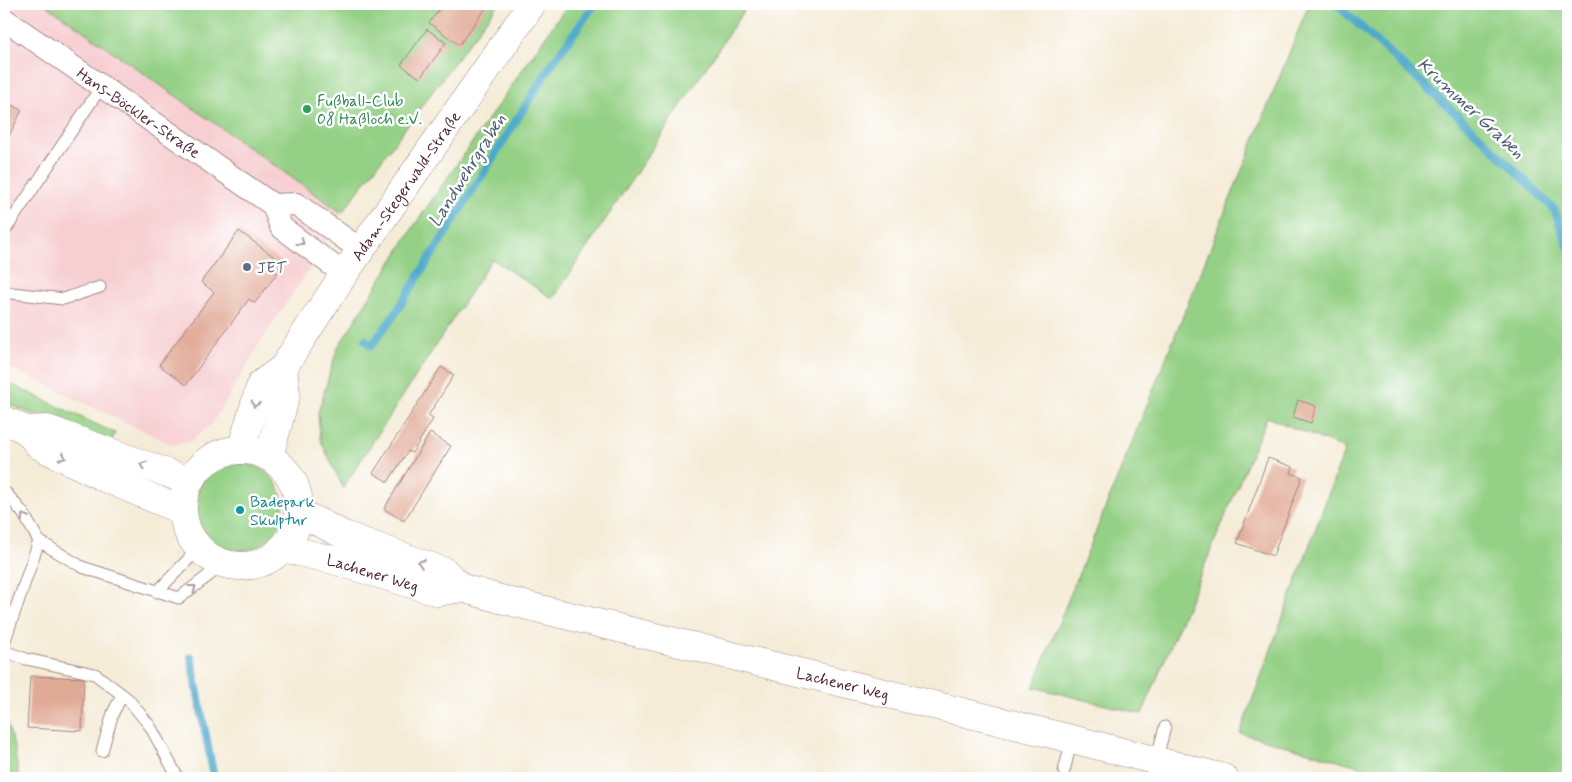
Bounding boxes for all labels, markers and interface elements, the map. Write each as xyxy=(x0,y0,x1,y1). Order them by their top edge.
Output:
water label: Krummer Graben xyxy=(1412,53,1529,165)
street label: Hans-Böckler-Straße xyxy=(72,63,204,164)
place label: Fußball-Club 08 Haßloch e.V. xyxy=(317,91,422,130)
marker: Fußball-Club 08 Haßloch e.V. xyxy=(301,103,313,115)
street label: Adam-Stegerwald-Straße xyxy=(347,107,466,265)
water label: Landwehrgraben xyxy=(423,109,512,232)
one-way arrow xyxy=(295,236,305,245)
place label: JET xyxy=(257,258,288,279)
marker: JET xyxy=(241,261,253,273)
one-way arrow xyxy=(251,399,261,407)
one-way arrow xyxy=(58,451,67,462)
one-way arrow xyxy=(140,460,148,470)
place label: Badepark Skulptur xyxy=(250,492,315,531)
marker: Badepark Skulptur xyxy=(234,504,246,516)
one-way arrow xyxy=(21,513,31,522)
street label: Lachener Weg xyxy=(324,550,421,597)
one-way arrow xyxy=(417,559,426,569)
one-way arrow xyxy=(187,585,196,593)
street label: Lachener Weg xyxy=(794,663,891,706)

